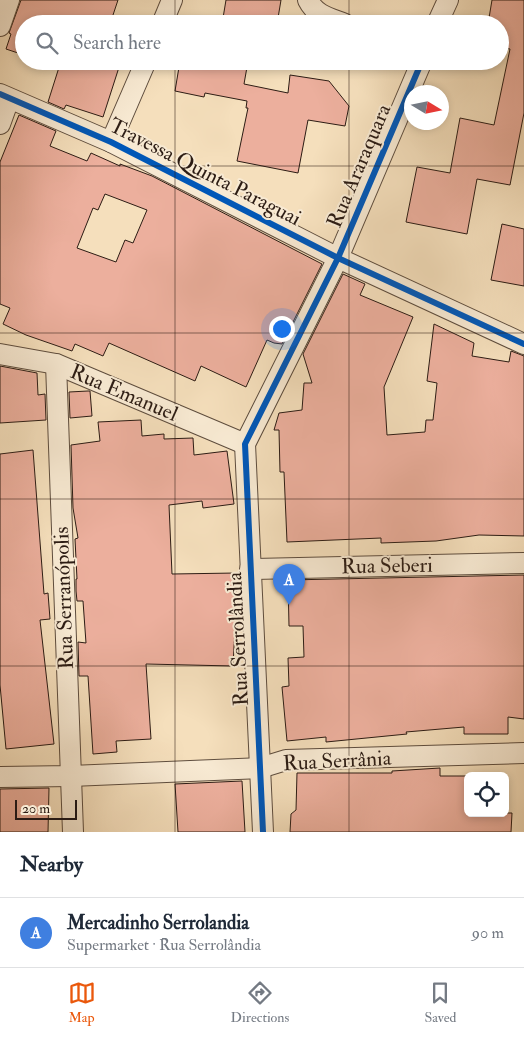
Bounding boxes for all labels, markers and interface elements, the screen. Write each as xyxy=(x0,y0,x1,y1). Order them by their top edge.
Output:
search box xyxy=(15,15,509,70)
icon: search xyxy=(33,29,61,57)
text: Search here xyxy=(73,31,161,55)
north arrow xyxy=(404,85,449,130)
street label: Rua Araraquara xyxy=(321,100,397,232)
street label: Travessa Quinta Paraguai xyxy=(105,112,306,232)
your location xyxy=(269,316,295,342)
street label: Rua Emanuel xyxy=(66,358,183,428)
street label: Rua Serranópolis xyxy=(48,526,80,670)
street label: Rua Seberi xyxy=(341,552,433,580)
pin: A xyxy=(273,564,305,605)
street label: Rua Serrolândia xyxy=(221,571,255,707)
street label: Rua Serrânia xyxy=(282,745,392,777)
map controls xyxy=(464,772,509,817)
button: locate xyxy=(464,772,509,817)
scale bar xyxy=(15,797,78,820)
text: 20 m xyxy=(22,800,50,817)
text: Nearby xyxy=(20,851,83,878)
text: Mercadinho Serrolandia xyxy=(67,911,249,935)
text: A xyxy=(31,923,41,943)
text: 90 m xyxy=(472,923,504,943)
text: Supermarket · Rua Serrolândia xyxy=(67,935,261,955)
tab: Map xyxy=(68,979,96,1026)
tab: Directions xyxy=(231,979,289,1026)
tab: Saved xyxy=(424,979,456,1026)

